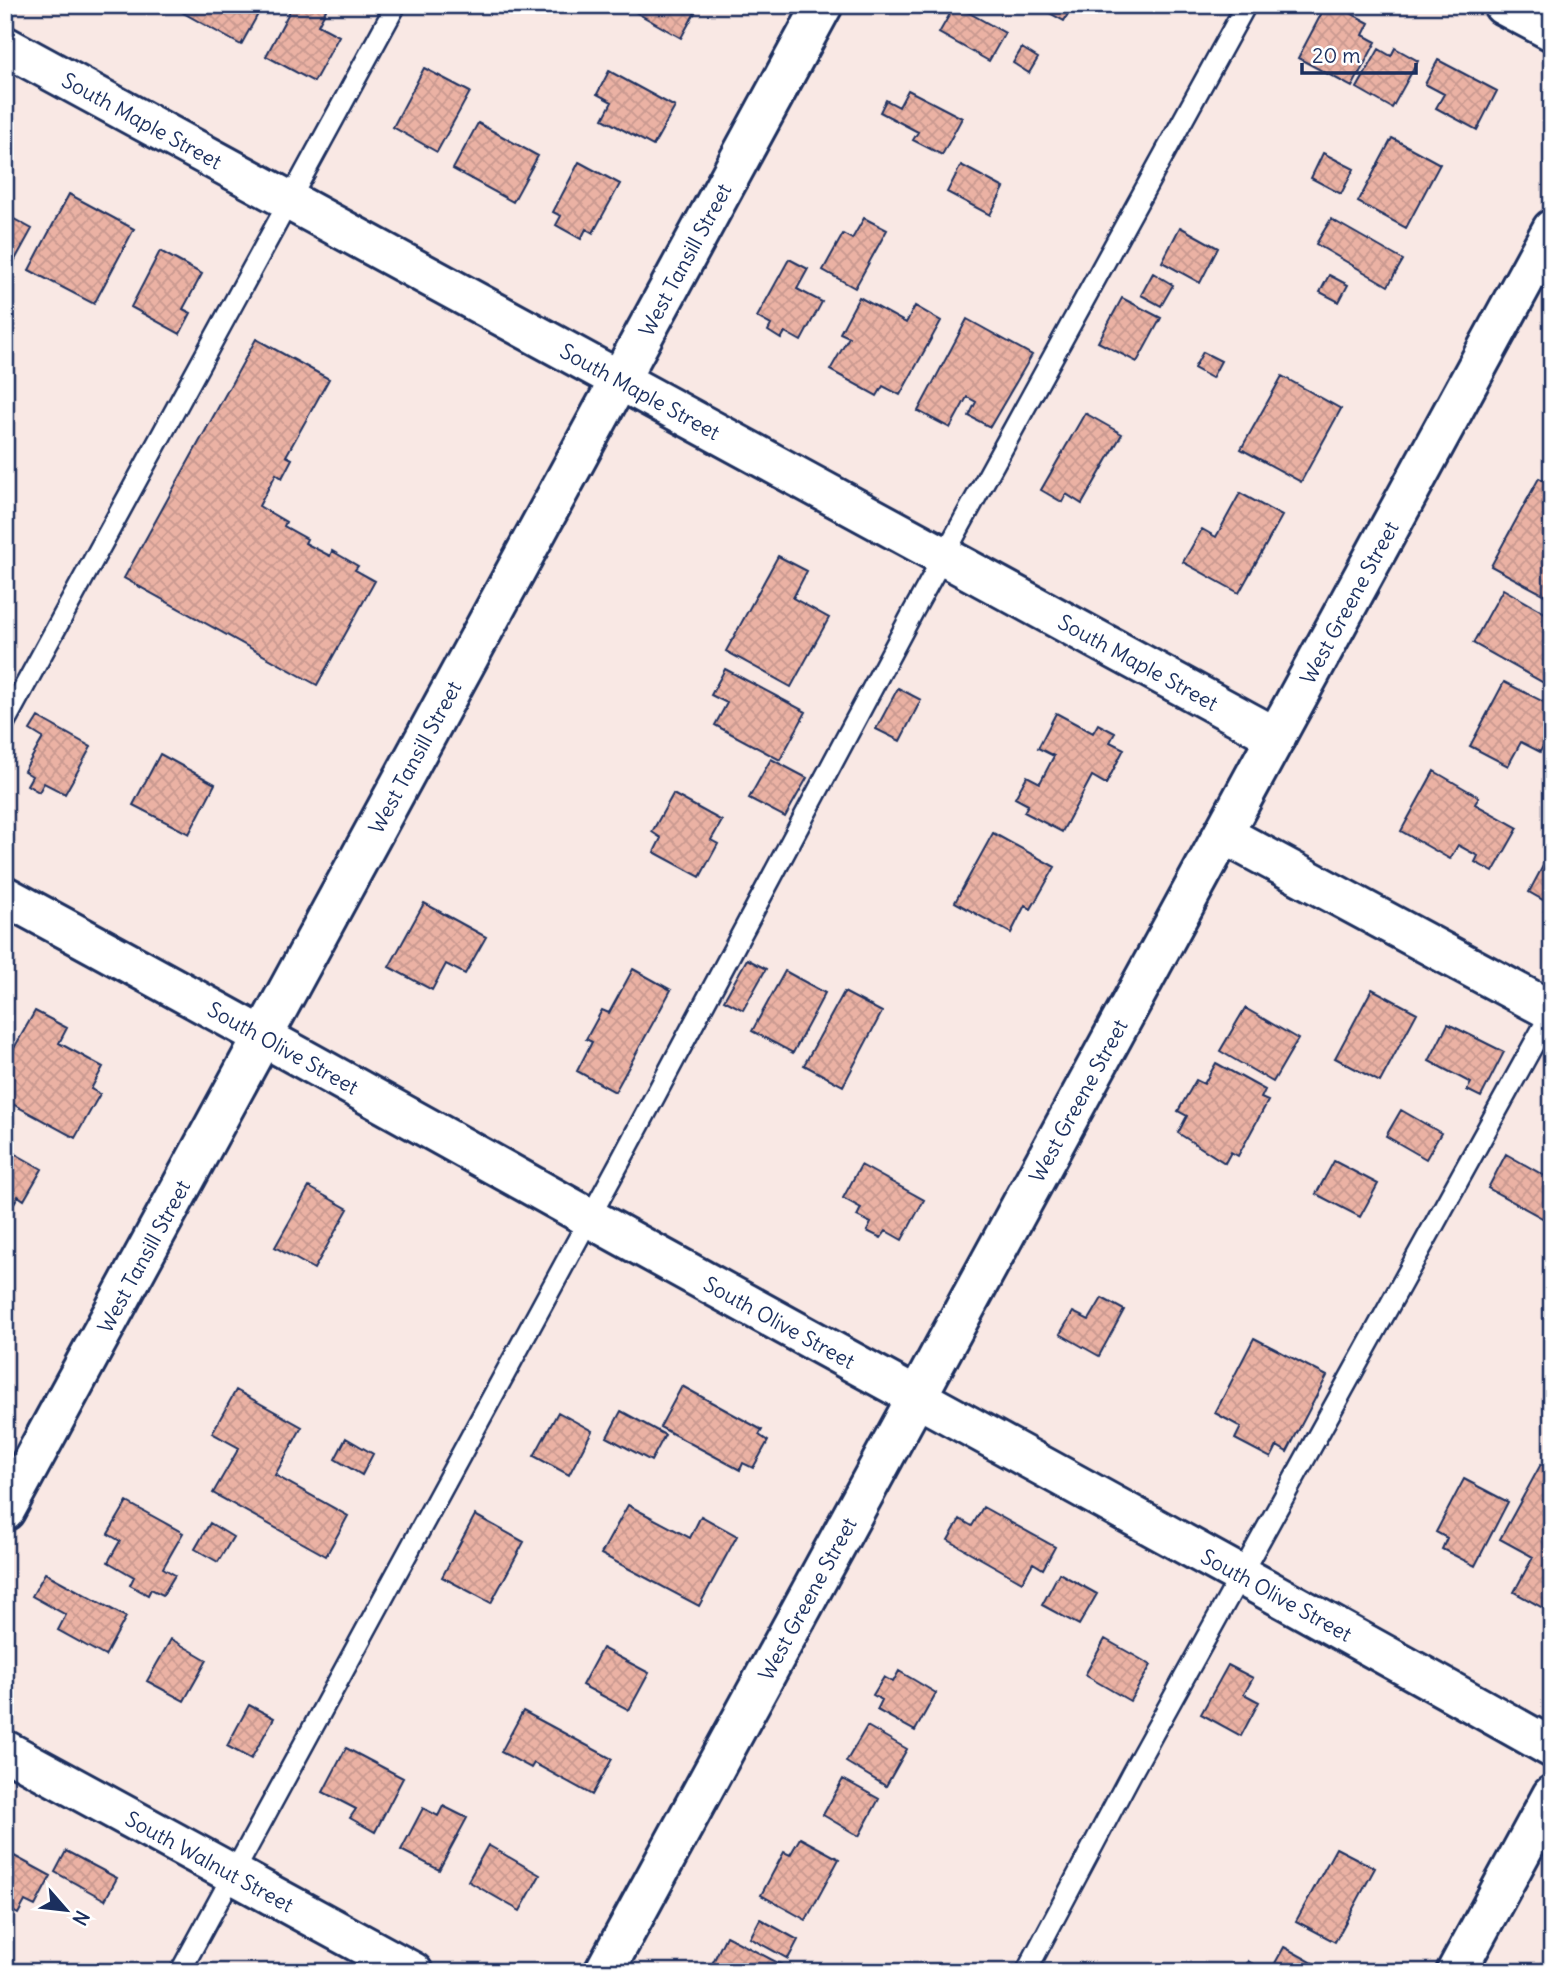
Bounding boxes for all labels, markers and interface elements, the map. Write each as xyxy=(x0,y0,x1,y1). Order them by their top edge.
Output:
scale bar xyxy=(1302,32,1415,76)
text: 20 m xyxy=(1312,42,1361,69)
street label: South Maple Street xyxy=(57,66,227,175)
street label: West Tansill Street xyxy=(632,179,737,341)
street label: South Maple Street xyxy=(556,337,725,446)
street label: West Greene Street xyxy=(1294,516,1404,689)
street label: South Maple Street xyxy=(1054,608,1223,717)
street label: West Tansill Street xyxy=(362,676,467,838)
street label: South Olive Street xyxy=(203,995,363,1100)
street label: West Greene Street xyxy=(1023,1014,1133,1187)
street label: West Tansill Street xyxy=(91,1175,196,1337)
street label: South Olive Street xyxy=(699,1270,860,1374)
street label: West Greene Street xyxy=(752,1512,862,1685)
street label: South Olive Street xyxy=(1196,1542,1357,1647)
street label: South Walnut Street xyxy=(121,1805,299,1918)
north arrow xyxy=(32,1876,102,1946)
text: N xyxy=(67,1907,95,1929)

